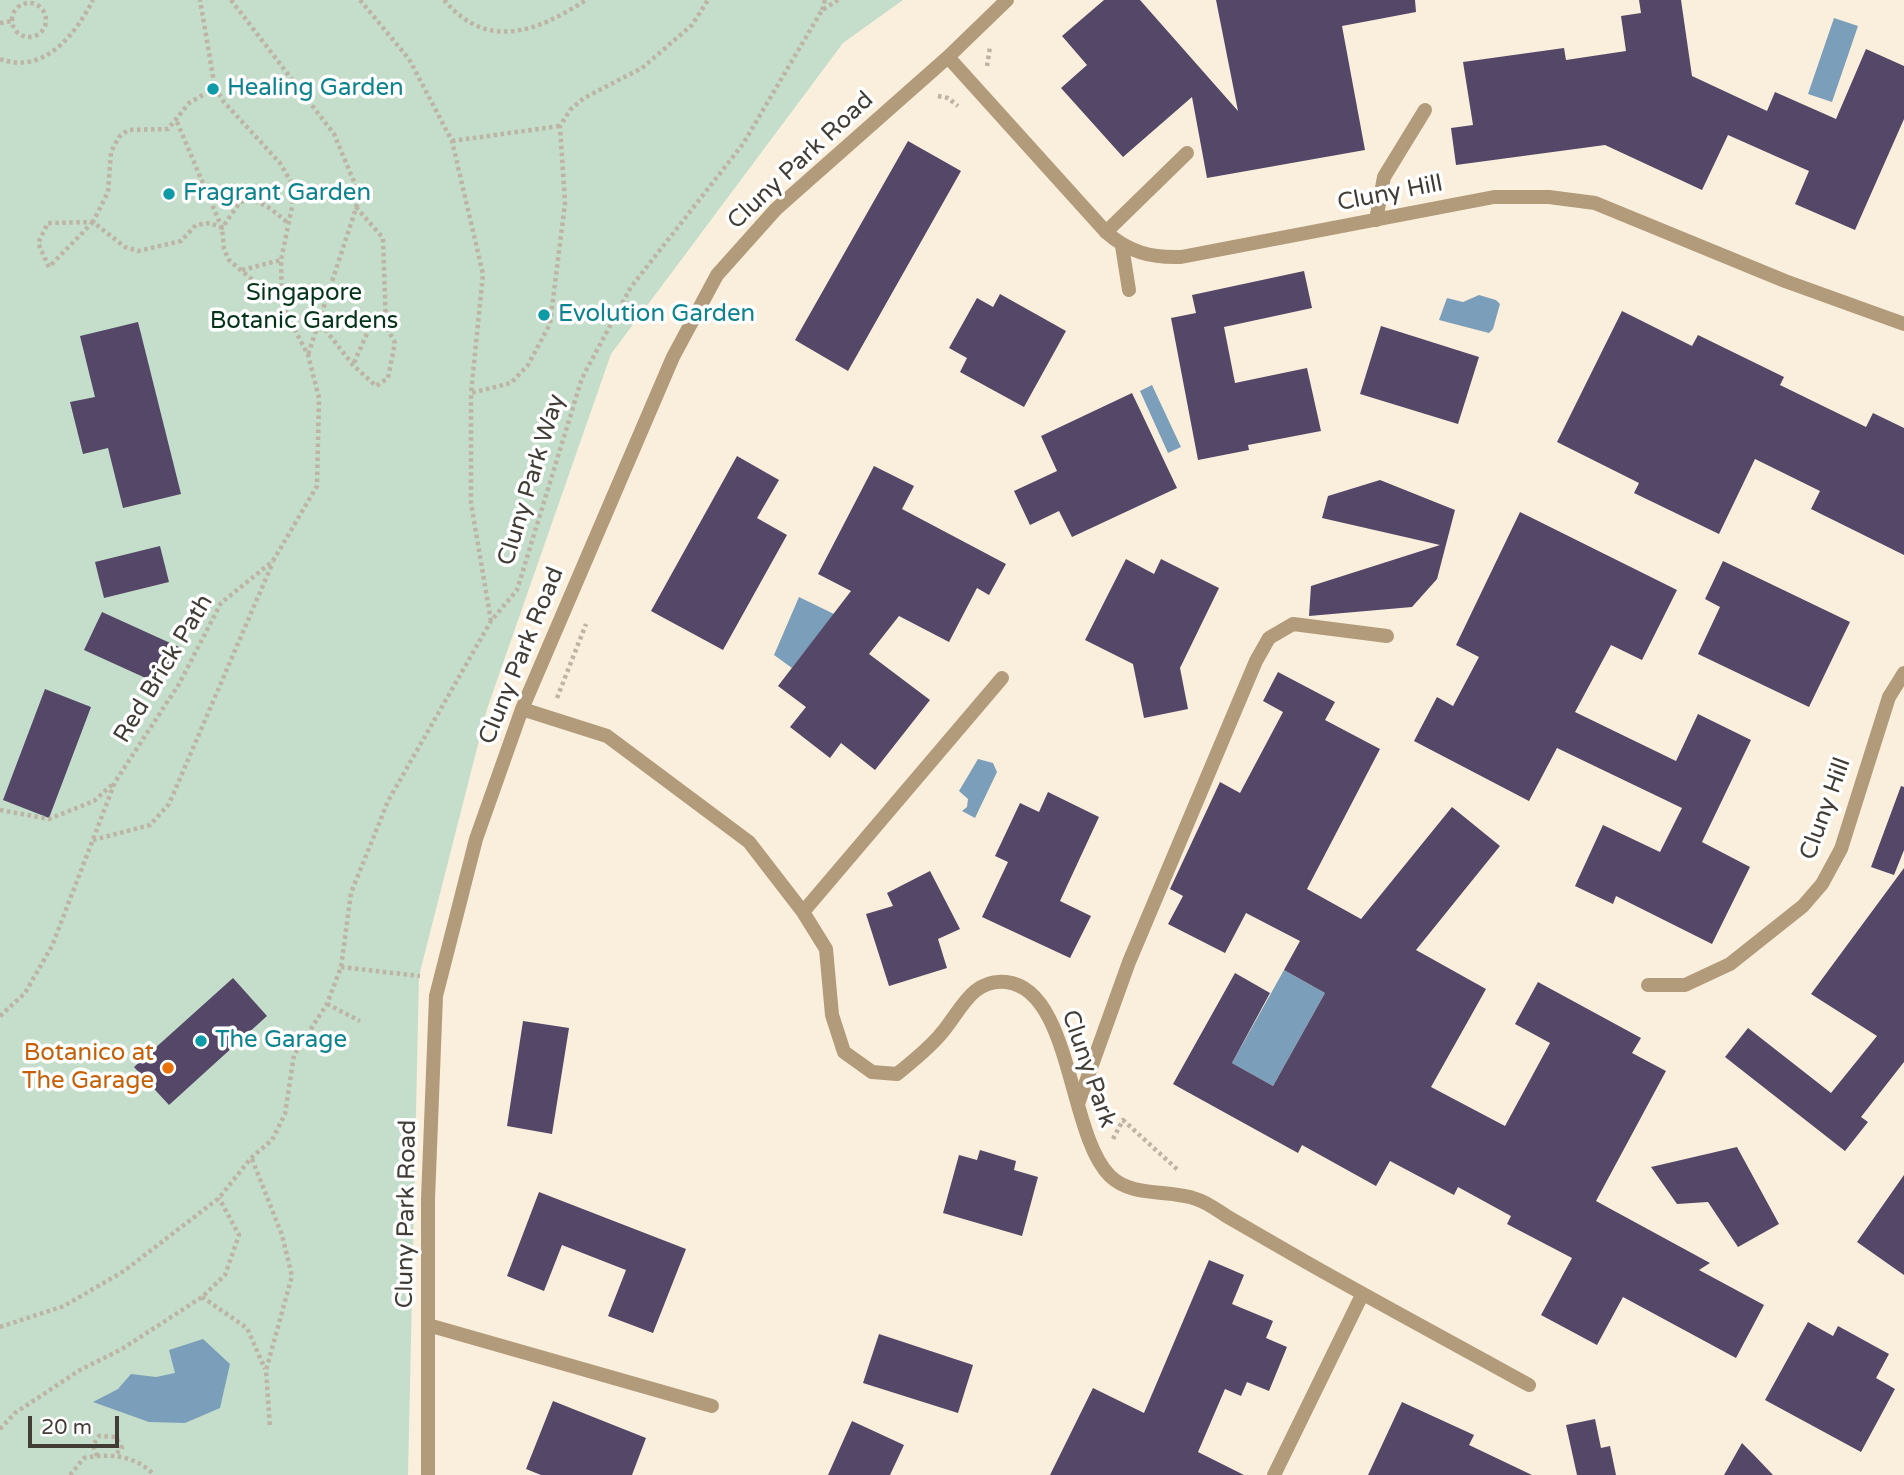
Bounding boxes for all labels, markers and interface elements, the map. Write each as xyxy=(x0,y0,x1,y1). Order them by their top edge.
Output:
place label: Healing Garden xyxy=(227,75,404,103)
marker: Healing Garden xyxy=(205,81,221,97)
street label: Cluny Park Road xyxy=(722,86,880,236)
street label: Cluny Hill xyxy=(1335,170,1445,218)
place label: Fragrant Garden xyxy=(183,180,371,208)
marker: Fragrant Garden xyxy=(161,186,177,202)
park label: Singapore Botanic Gardens xyxy=(210,280,398,336)
place label: Evolution Garden xyxy=(558,301,755,329)
marker: Evolution Garden xyxy=(536,307,552,323)
street label: Cluny Park Way xyxy=(492,391,572,569)
street label: Cluny Park Road xyxy=(473,563,571,749)
street label: Red Brick Path xyxy=(108,589,220,749)
street label: Cluny Hill xyxy=(1794,754,1858,864)
street label: Cluny Park xyxy=(1055,1007,1121,1131)
place label: The Garage xyxy=(215,1027,347,1055)
marker: The Garage xyxy=(193,1033,209,1049)
place label: Botanico at The Garage xyxy=(22,1040,154,1096)
marker: Botanico at The Garage xyxy=(160,1060,176,1076)
street label: Cluny Park Road xyxy=(391,1119,423,1309)
scale bar xyxy=(32,1402,122,1446)
text: 20 m xyxy=(41,1415,92,1440)

